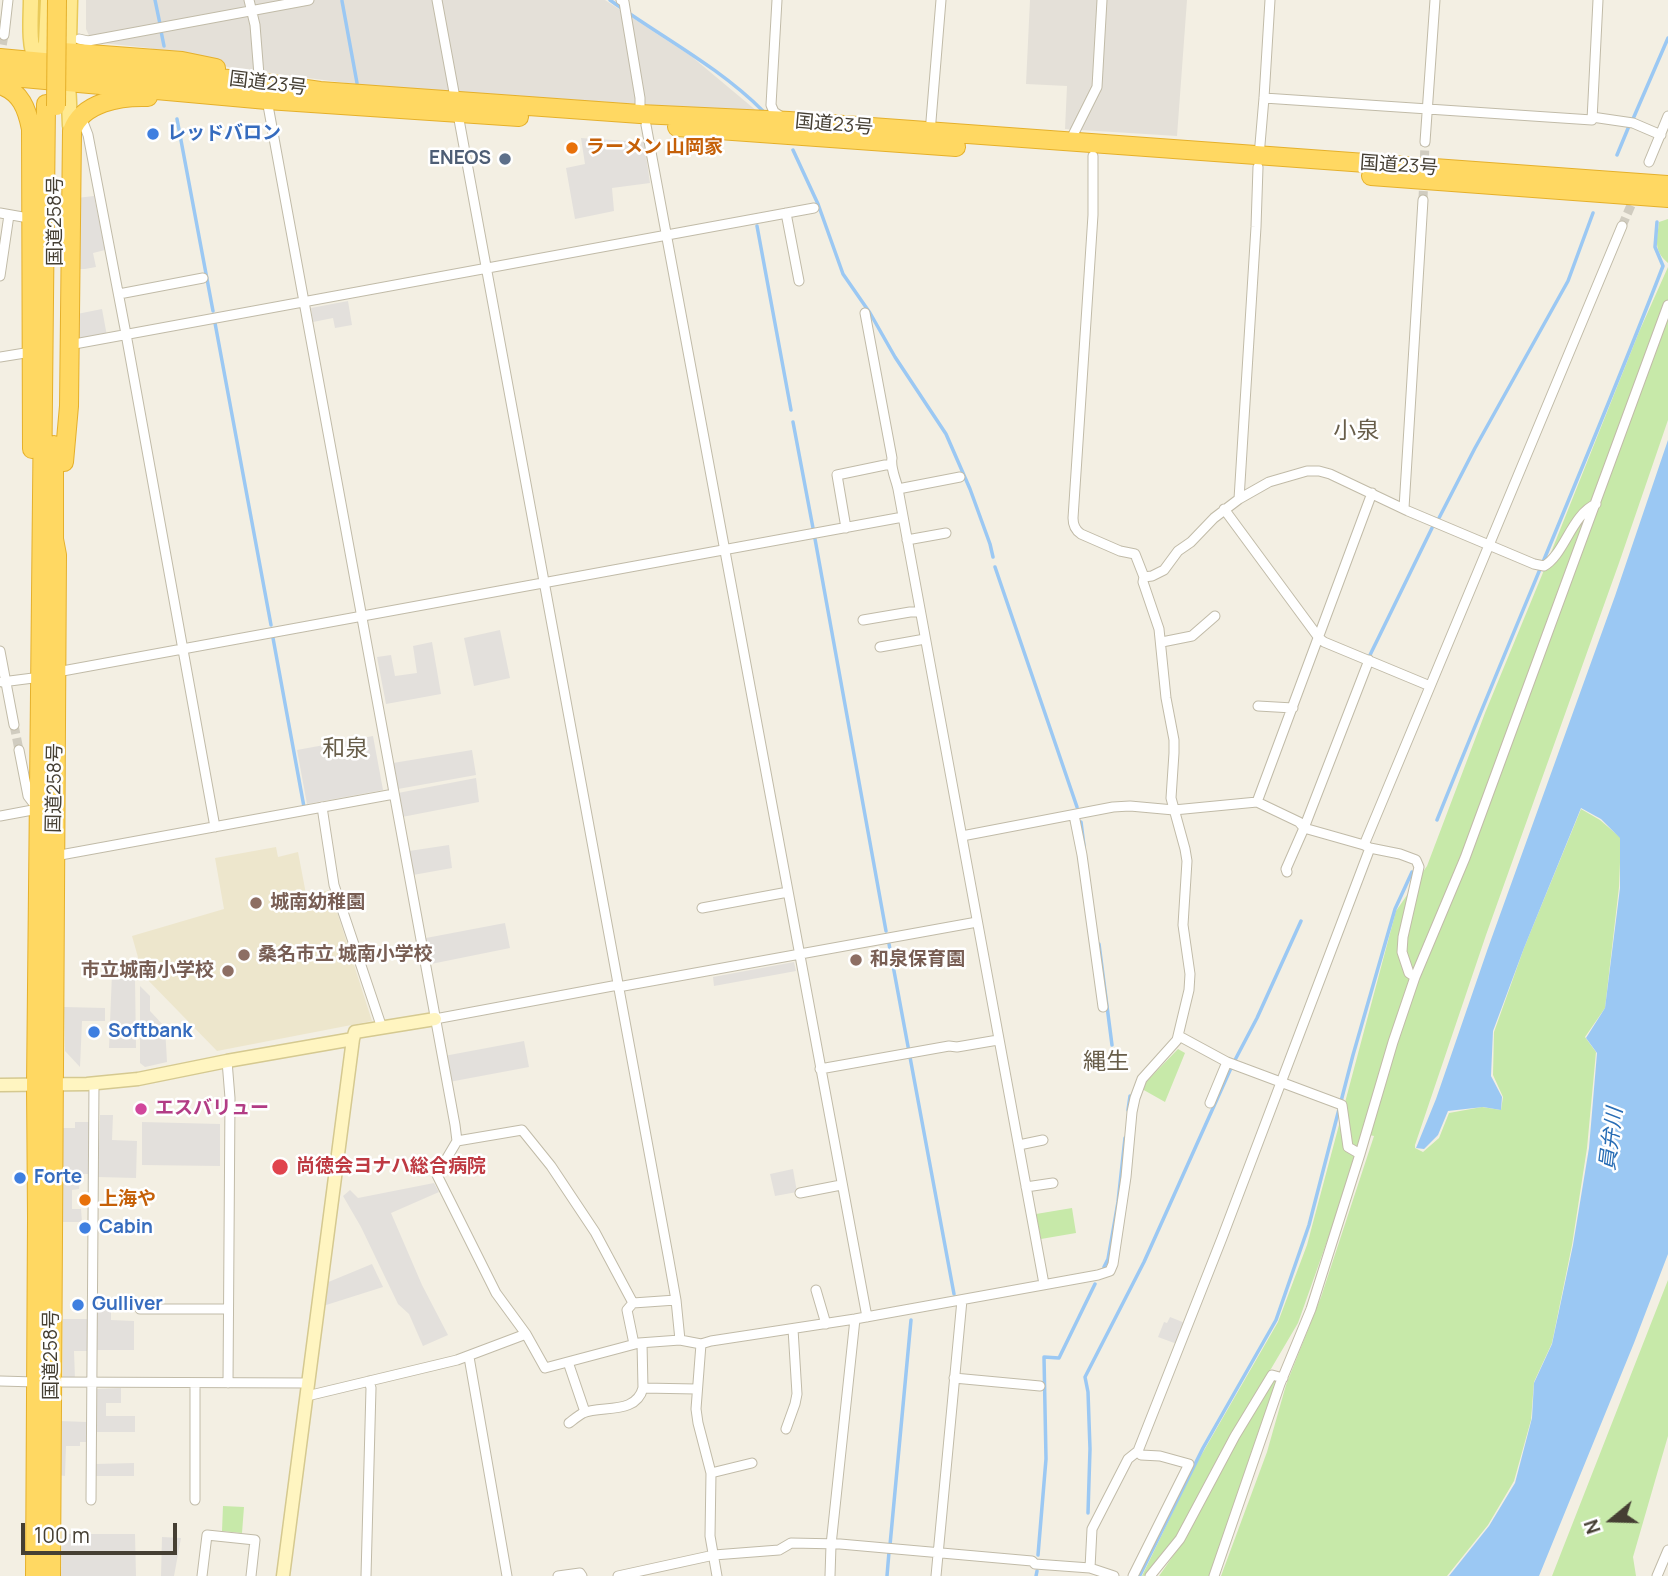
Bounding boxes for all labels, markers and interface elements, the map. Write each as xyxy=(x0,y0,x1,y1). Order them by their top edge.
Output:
street label: 国道23号 xyxy=(228,68,308,100)
street label: 国道23号 xyxy=(794,110,874,140)
place label: レッドバロン xyxy=(167,123,281,145)
marker: レッドバロン xyxy=(145,126,161,142)
place label: ラーメン 山岡家 xyxy=(586,137,723,159)
marker: ラーメン 山岡家 xyxy=(564,140,580,156)
place label: ENEOS xyxy=(429,148,491,170)
marker: ENEOS xyxy=(497,151,513,167)
street label: 国道23号 xyxy=(1359,152,1439,180)
street label: 国道258号 xyxy=(45,176,67,266)
district label: 小泉 xyxy=(1333,418,1379,446)
district label: 和泉 xyxy=(322,736,368,764)
street label: 国道258号 xyxy=(43,743,67,833)
place label: 城南幼稚園 xyxy=(270,892,365,914)
marker: 城南幼稚園 xyxy=(248,895,264,911)
place label: 桑名市立 城南小学校 xyxy=(258,944,433,966)
marker: 桑名市立 城南小学校 xyxy=(236,947,252,963)
place label: 和泉保育園 xyxy=(870,949,965,971)
marker: 和泉保育園 xyxy=(848,952,864,968)
place label: 市立城南小学校 xyxy=(81,960,214,982)
marker: 市立城南小学校 xyxy=(220,963,236,979)
place label: Softbank xyxy=(108,1021,192,1043)
marker: Softbank xyxy=(86,1024,102,1040)
district label: 縄生 xyxy=(1083,1049,1129,1077)
place label: エスバリュー xyxy=(155,1098,269,1120)
marker: エスバリュー xyxy=(133,1101,149,1117)
water label: 員弁川 xyxy=(1596,1106,1628,1172)
place label: 尚徳会ヨナハ総合病院 xyxy=(296,1156,486,1178)
marker: 尚徳会ヨナハ総合病院 xyxy=(270,1157,290,1177)
place label: Forte xyxy=(34,1167,82,1189)
marker: Forte xyxy=(12,1170,28,1186)
place label: 上海や xyxy=(99,1189,156,1211)
marker: 上海や xyxy=(77,1192,93,1208)
place label: Cabin xyxy=(99,1217,153,1239)
marker: Cabin xyxy=(77,1220,93,1236)
place label: Gulliver xyxy=(92,1294,163,1316)
marker: Gulliver xyxy=(70,1297,86,1313)
street label: 国道258号 xyxy=(41,1310,63,1400)
north arrow xyxy=(1577,1485,1647,1555)
scale bar xyxy=(24,1510,180,1554)
text: N xyxy=(1578,1516,1607,1538)
text: 100 m xyxy=(34,1521,90,1549)

